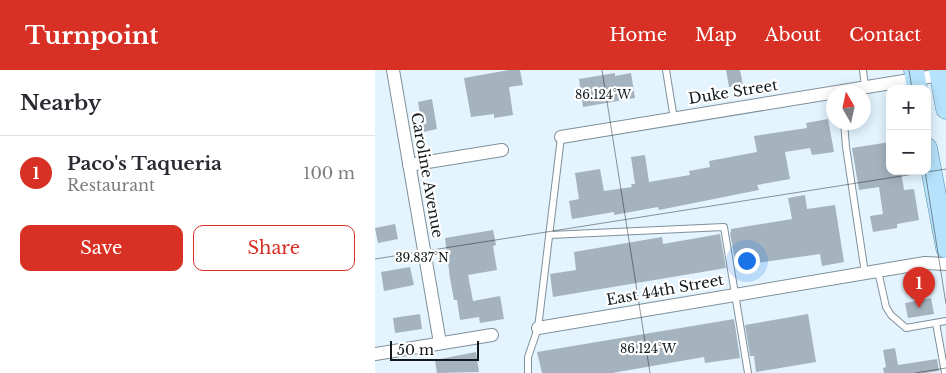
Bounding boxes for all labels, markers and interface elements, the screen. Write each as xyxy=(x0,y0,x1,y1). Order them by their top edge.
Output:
text: Turnpoint xyxy=(25,21,158,50)
text: Home xyxy=(609,24,667,46)
text: Map xyxy=(695,24,737,46)
text: About xyxy=(765,24,821,46)
text: Contact xyxy=(849,24,921,46)
street label: Duke Street xyxy=(687,75,779,108)
north arrow xyxy=(826,85,871,130)
map controls xyxy=(886,85,931,175)
button: + xyxy=(886,85,931,130)
text: 86.124°W xyxy=(575,87,632,102)
text: Nearby xyxy=(20,90,101,116)
street label: Caroline Avenue xyxy=(407,111,448,239)
button: − xyxy=(886,130,931,175)
text: Paco's Taqueria xyxy=(67,152,222,175)
text: 1 xyxy=(33,163,39,183)
text: 100 m xyxy=(303,163,355,183)
text: Restaurant xyxy=(67,175,155,195)
button: Save xyxy=(20,225,183,271)
button: Share xyxy=(193,225,355,271)
your location xyxy=(734,248,760,274)
text: 39.837°N xyxy=(395,250,449,265)
pin: 1 xyxy=(903,267,935,308)
street label: East 44th Street xyxy=(605,270,725,309)
scale bar xyxy=(390,338,479,361)
text: 50 m xyxy=(397,341,434,359)
text: 86.124°W xyxy=(620,341,677,356)

